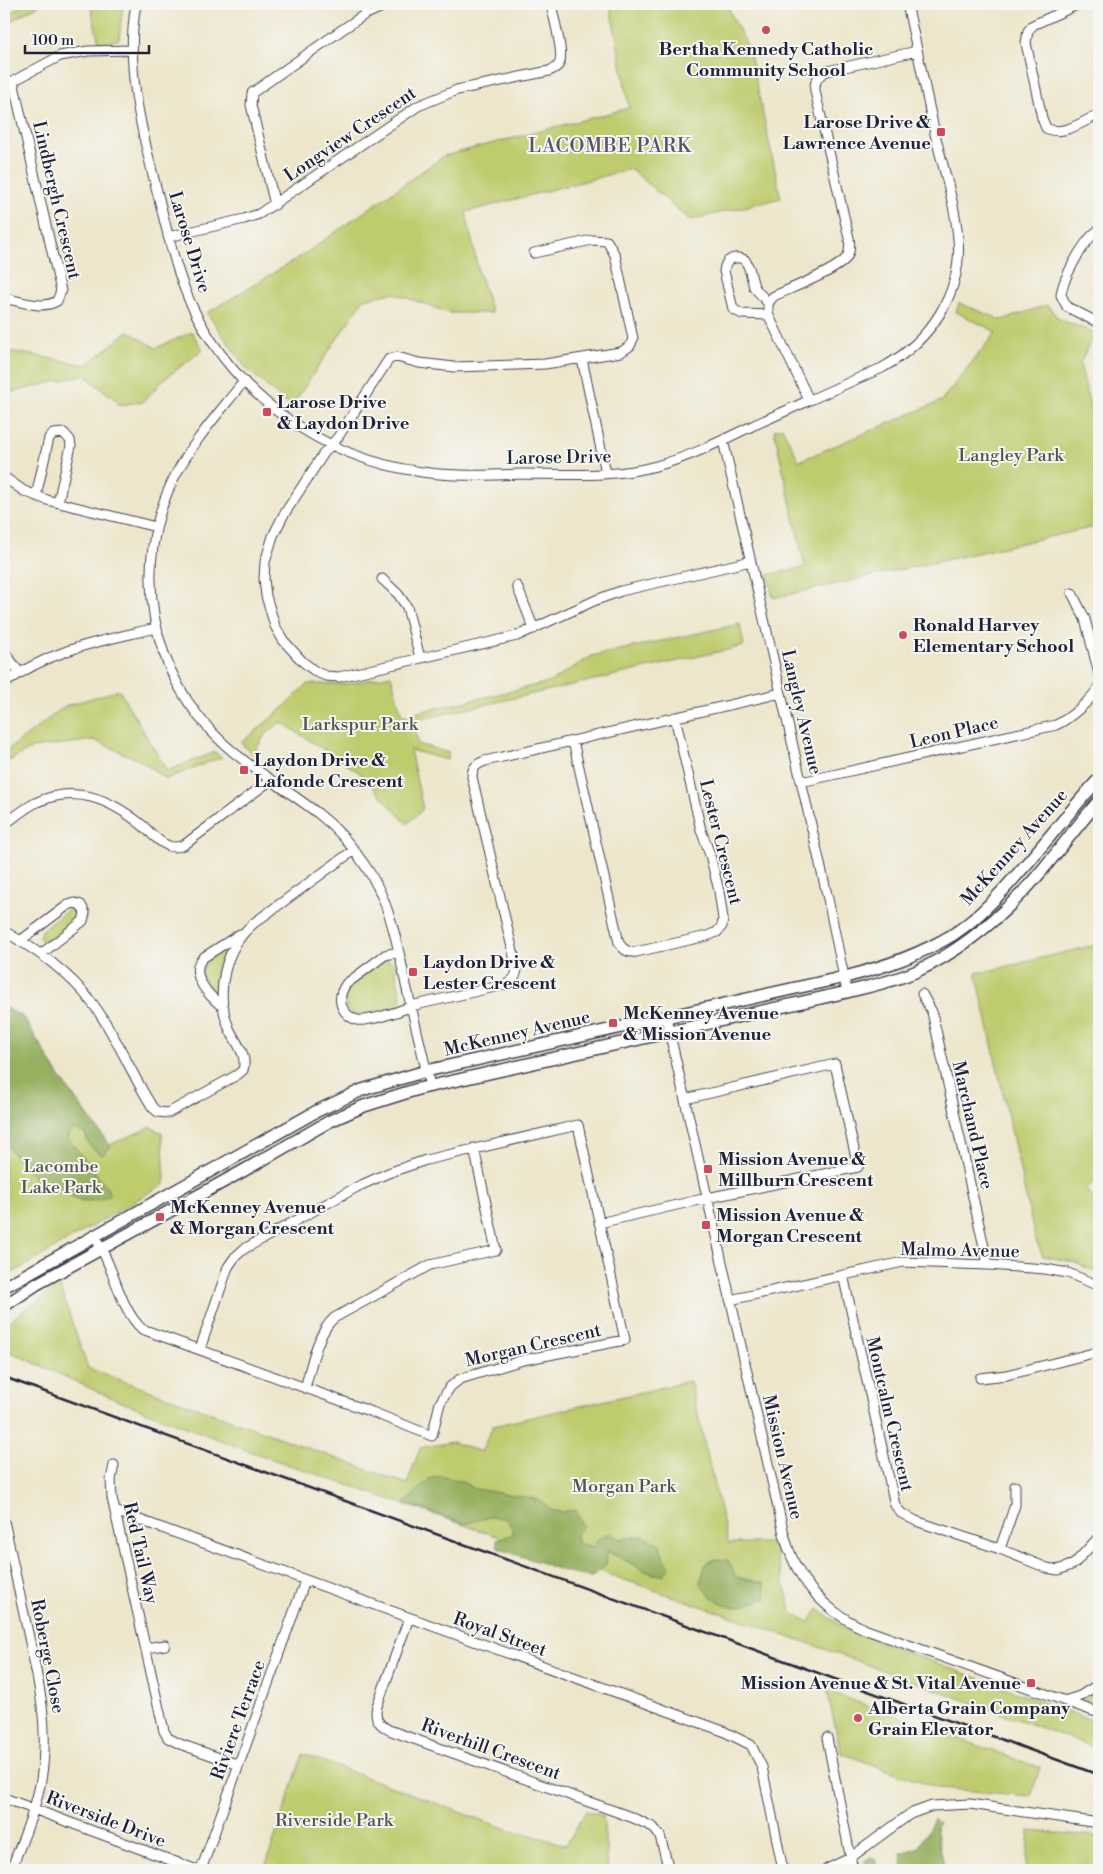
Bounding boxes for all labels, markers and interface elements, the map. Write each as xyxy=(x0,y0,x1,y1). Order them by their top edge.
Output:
scale bar xyxy=(25,22,149,54)
marker: Bertha Kennedy Catholic Community School xyxy=(760,24,772,36)
text: 100 m xyxy=(32,31,74,50)
place label: Bertha Kennedy Catholic Community School xyxy=(659,38,873,82)
street label: Longview Crescent xyxy=(280,81,421,187)
place label: Larose Drive & Lawrence Avenue xyxy=(783,111,931,155)
street label: Lindbergh Crescent xyxy=(27,119,86,282)
marker: Larose Drive & Lawrence Avenue xyxy=(935,126,947,138)
district label: LACOMBE PARK xyxy=(528,134,692,158)
street label: Larose Drive xyxy=(163,188,216,296)
place label: Larose Drive & Laydon Drive xyxy=(277,391,410,435)
marker: Larose Drive & Laydon Drive xyxy=(261,406,273,418)
park label: Langley Park xyxy=(958,444,1065,467)
street label: Larose Drive xyxy=(506,445,612,470)
place label: Ronald Harvey Elementary School xyxy=(913,614,1074,658)
marker: Ronald Harvey Elementary School xyxy=(897,629,909,641)
street label: Langley Avenue xyxy=(776,648,827,777)
street label: Leon Place xyxy=(907,711,1001,754)
park label: Larkspur Park xyxy=(302,713,420,736)
place label: Laydon Drive & Lafonde Crescent xyxy=(254,749,404,793)
marker: Laydon Drive & Lafonde Crescent xyxy=(238,764,250,776)
street label: Lester Crescent xyxy=(694,777,747,908)
street label: McKenney Avenue xyxy=(956,784,1073,911)
place label: Laydon Drive & Lester Crescent xyxy=(423,951,557,995)
marker: Laydon Drive & Lester Crescent xyxy=(407,966,419,978)
place label: McKenney Avenue & Mission Avenue xyxy=(623,1002,779,1046)
street label: McKenney Avenue xyxy=(442,1005,592,1061)
marker: McKenney Avenue & Mission Avenue xyxy=(607,1017,619,1029)
street label: Marchand Place xyxy=(947,1059,998,1191)
place label: Mission Avenue & Millburn Crescent xyxy=(718,1148,874,1192)
park label: Lacombe Lake Park xyxy=(21,1155,103,1199)
marker: Mission Avenue & Millburn Crescent xyxy=(702,1163,714,1175)
place label: McKenney Avenue & Morgan Crescent xyxy=(170,1196,334,1240)
place label: Mission Avenue & Morgan Crescent xyxy=(716,1204,864,1248)
marker: McKenney Avenue & Morgan Crescent xyxy=(154,1211,166,1223)
marker: Mission Avenue & Morgan Crescent xyxy=(700,1219,712,1231)
street label: Malmo Avenue xyxy=(900,1238,1020,1263)
street label: Morgan Crescent xyxy=(463,1319,604,1372)
street label: Montcalm Crescent xyxy=(861,1334,919,1494)
street label: Mission Avenue xyxy=(757,1392,808,1522)
park label: Morgan Park xyxy=(572,1475,678,1498)
street label: Red Tail Way xyxy=(118,1500,163,1607)
street label: Roberge Close xyxy=(25,1597,70,1715)
street label: Royal Street xyxy=(450,1607,550,1662)
street label: Riviere Terrace xyxy=(206,1657,271,1783)
place label: Mission Avenue & St. Vital Avenue xyxy=(741,1672,1021,1695)
marker: Mission Avenue & St. Vital Avenue xyxy=(1025,1677,1037,1689)
place label: Alberta Grain Company Grain Elevator xyxy=(867,1697,1071,1741)
marker: Alberta Grain Company Grain Elevator xyxy=(852,1712,864,1724)
street label: Riverhill Crescent xyxy=(418,1714,564,1786)
street label: Riverside Drive xyxy=(43,1786,169,1853)
park label: Riverside Park xyxy=(275,1809,395,1832)

